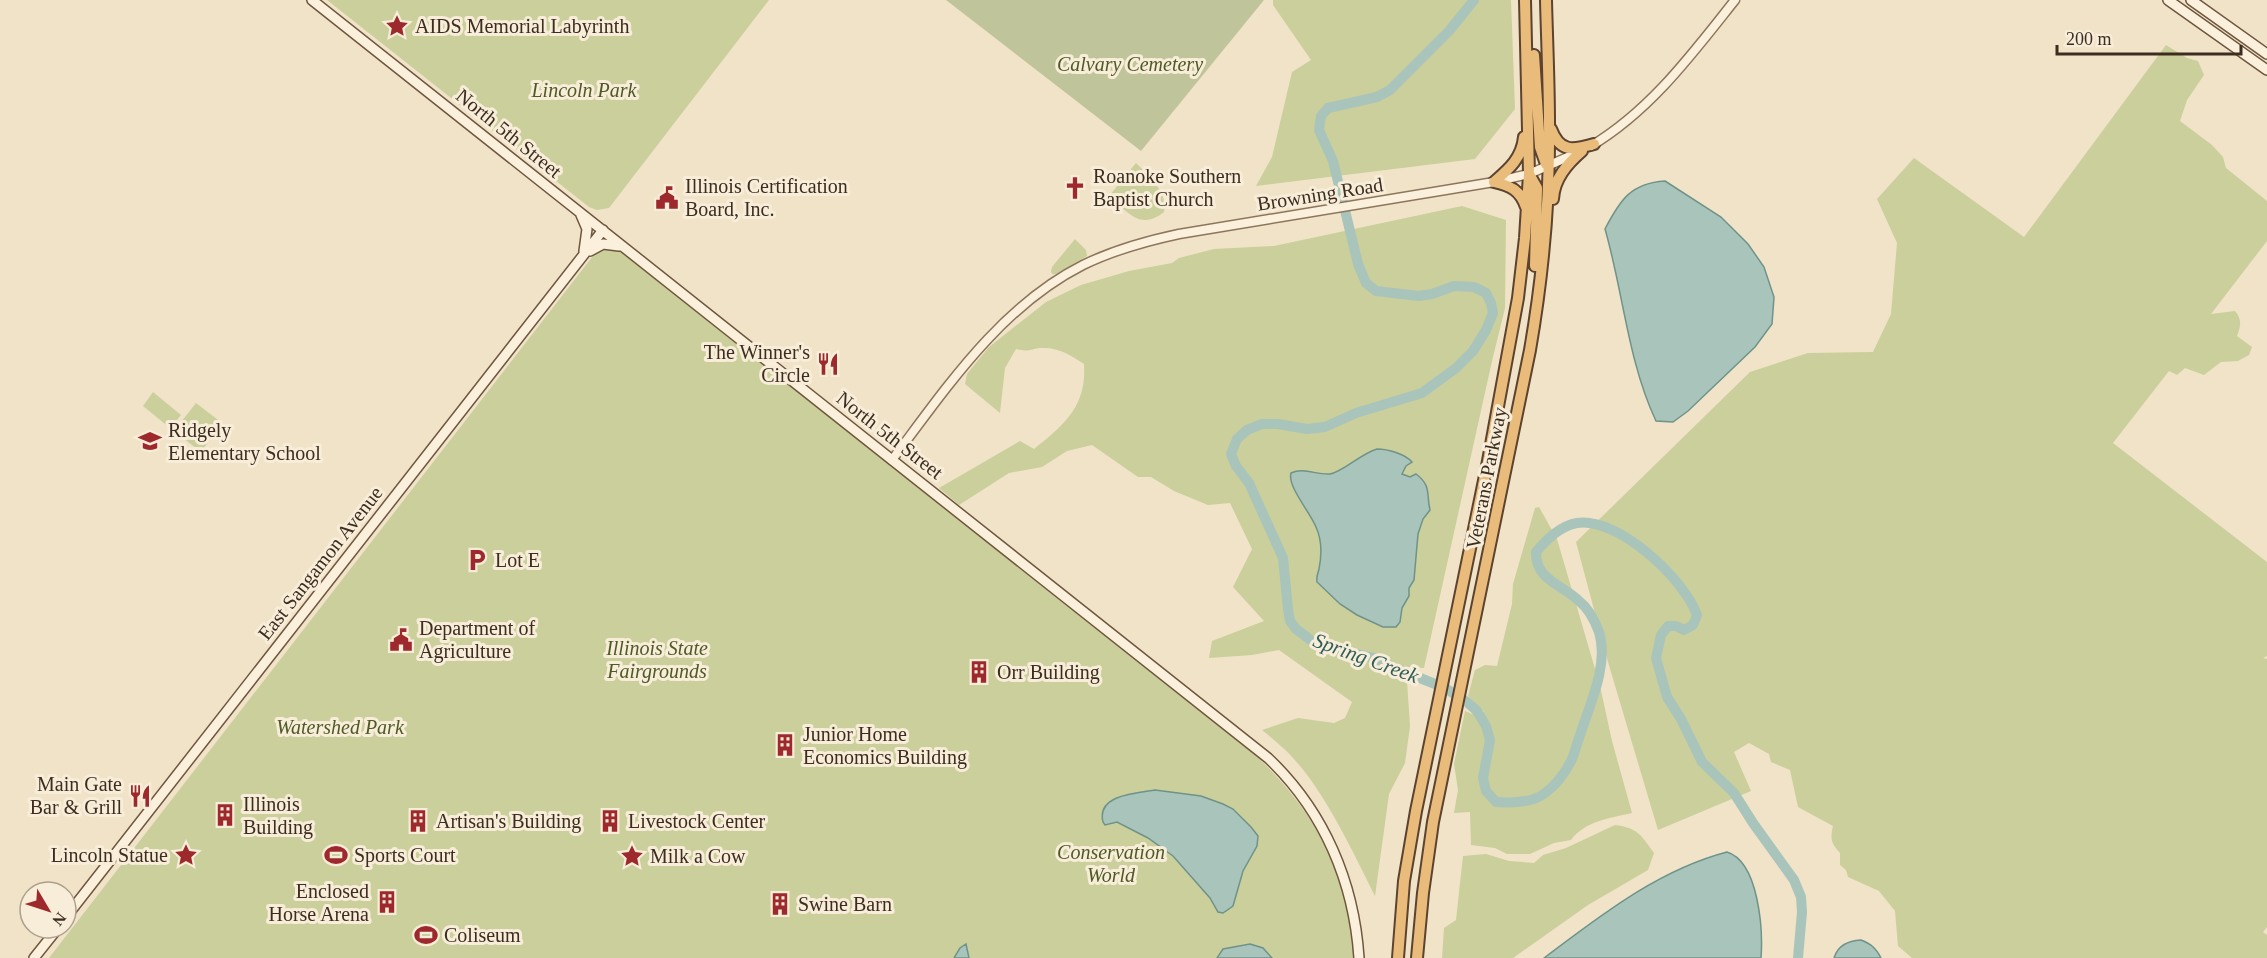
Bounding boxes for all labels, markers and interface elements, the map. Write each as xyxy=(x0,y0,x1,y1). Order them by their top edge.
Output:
place icon: AIDS Memorial Labyrinth xyxy=(384,13,410,39)
place label: AIDS Memorial Labyrinth xyxy=(415,15,629,38)
scale bar xyxy=(2057,18,2242,56)
text: 200 m xyxy=(2066,29,2112,49)
park label: Calvary Cemetery xyxy=(1057,53,1203,76)
park label: Lincoln Park xyxy=(531,79,638,101)
street label: North 5th Street xyxy=(452,84,566,182)
place label: Roanoke Southern Baptist Church xyxy=(1093,165,1241,211)
street label: Browning Road xyxy=(1255,173,1385,216)
place label: Illinois Certification Board, Inc. xyxy=(685,175,848,220)
church icon: Roanoke Southern Baptist Church xyxy=(1062,175,1088,201)
public building icon: Illinois Certification Board, Inc. xyxy=(654,185,680,211)
place label: The Winner's Circle xyxy=(704,341,810,386)
restaurant icon: The Winner's Circle xyxy=(815,351,841,377)
street label: North 5th Street xyxy=(832,387,948,484)
street label: Veterans Parkway xyxy=(1461,405,1512,551)
place label: Ridgely Elementary School xyxy=(168,419,321,465)
school or university icon: Ridgely Elementary School xyxy=(137,428,163,454)
street label: East Sangamon Avenue xyxy=(253,482,388,645)
parking icon: Lot E xyxy=(464,547,490,573)
place label: Lot E xyxy=(495,549,540,571)
place label: Department of Agriculture xyxy=(419,617,535,663)
public building icon: Department of Agriculture xyxy=(388,627,414,653)
water label: Spring Creek xyxy=(1310,628,1423,688)
park label: Illinois State Fairgrounds xyxy=(605,637,708,683)
building icon: Orr Building xyxy=(966,659,992,685)
place label: Orr Building xyxy=(997,661,1100,684)
park label: Watershed Park xyxy=(276,716,405,738)
place label: Junior Home Economics Building xyxy=(803,723,967,769)
building icon: Junior Home Economics Building xyxy=(772,732,798,758)
place label: Main Gate Bar & Grill xyxy=(30,773,122,818)
restaurant icon: Main Gate Bar & Grill xyxy=(127,783,153,809)
place label: Illinois Building xyxy=(243,793,313,839)
building icon: Illinois Building xyxy=(212,802,238,828)
building icon: Artisan's Building xyxy=(405,808,431,834)
building icon: Livestock Center xyxy=(597,808,623,834)
place label: Artisan's Building xyxy=(436,810,581,833)
place label: Livestock Center xyxy=(628,810,766,832)
park label: Conservation World xyxy=(1057,841,1165,886)
place icon: Lincoln Statue xyxy=(173,842,199,868)
sports icon: Sports Court xyxy=(323,842,349,868)
place icon: Milk a Cow xyxy=(619,843,645,869)
place label: Lincoln Statue xyxy=(51,844,168,866)
place label: Sports Court xyxy=(354,844,456,867)
place label: Milk a Cow xyxy=(650,845,746,867)
north arrow xyxy=(18,880,78,940)
place label: Enclosed Horse Arena xyxy=(268,880,369,925)
building icon: Enclosed Horse Arena xyxy=(374,889,400,915)
building icon: Swine Barn xyxy=(767,891,793,917)
place label: Swine Barn xyxy=(798,893,892,915)
text: N xyxy=(49,909,70,929)
sports icon: Coliseum xyxy=(413,922,439,948)
place label: Coliseum xyxy=(444,924,521,946)

